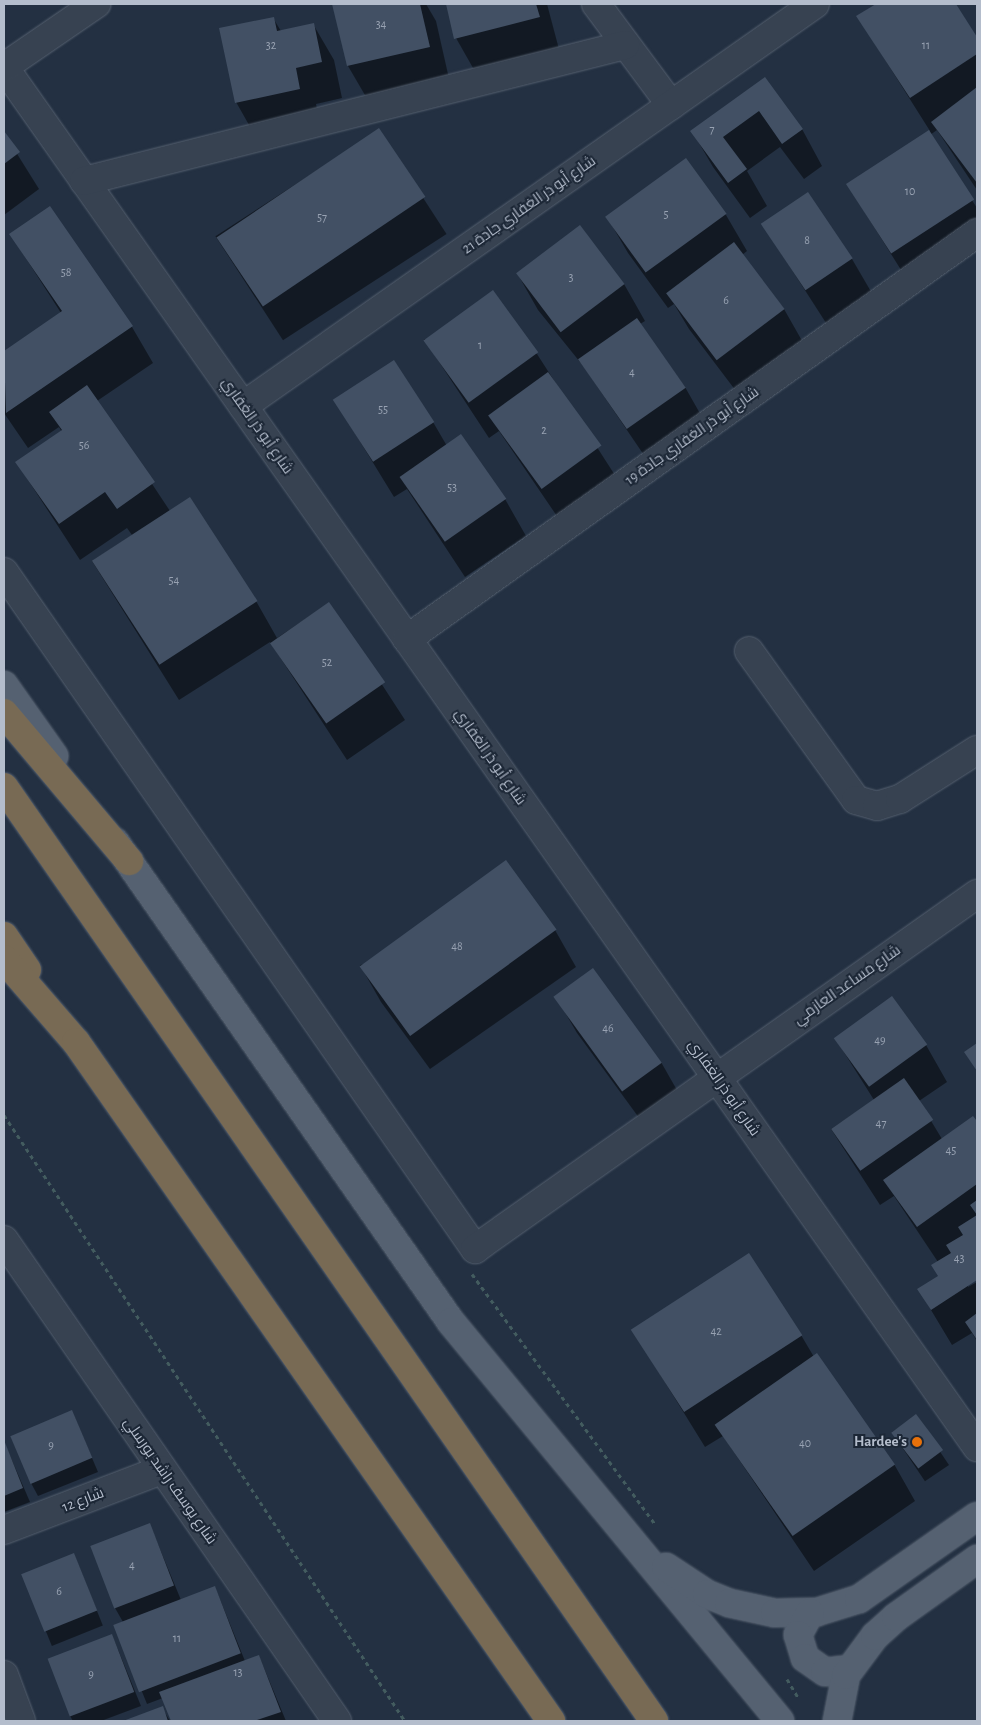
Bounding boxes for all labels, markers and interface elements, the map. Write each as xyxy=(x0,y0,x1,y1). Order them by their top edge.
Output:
house number: 34 xyxy=(376,18,386,32)
house number: 32 xyxy=(266,39,276,53)
house number: 11 xyxy=(922,39,930,53)
house number: 7 xyxy=(709,123,715,137)
street label: شارع أبو ذر الغفاري جادة 21 xyxy=(459,152,599,258)
house number: 10 xyxy=(905,185,915,199)
house number: 5 xyxy=(663,208,669,222)
house number: 57 xyxy=(317,211,327,225)
house number: 8 xyxy=(804,234,810,248)
house number: 58 xyxy=(61,266,71,280)
house number: 3 xyxy=(569,271,573,285)
house number: 6 xyxy=(723,294,729,308)
house number: 1 xyxy=(478,339,482,353)
house number: 4 xyxy=(629,366,635,380)
street label: شارع أبو ذر الغفاري xyxy=(217,374,297,478)
street label: شارع أبو ذر الغفاري جادة 19 xyxy=(622,383,762,489)
house number: 55 xyxy=(378,403,388,417)
house number: 2 xyxy=(541,424,547,438)
house number: 56 xyxy=(79,439,89,453)
house number: 53 xyxy=(447,481,457,495)
house number: 54 xyxy=(169,574,179,588)
house number: 52 xyxy=(322,656,332,670)
street label: شارع أبو ذر الغفاري xyxy=(450,705,530,809)
house number: 48 xyxy=(451,940,463,954)
street label: شارع مساعد العازمي xyxy=(790,941,904,1029)
house number: 46 xyxy=(602,1022,614,1036)
house number: 49 xyxy=(874,1034,886,1048)
street label: شارع أبو ذر الغفاري xyxy=(684,1036,764,1140)
house number: 47 xyxy=(876,1117,886,1131)
house number: 45 xyxy=(946,1144,956,1158)
house number: 43 xyxy=(954,1252,964,1266)
house number: 42 xyxy=(710,1325,722,1339)
street label: شارع يوسف راشد بورسلي xyxy=(119,1414,221,1548)
place label: Hardee's xyxy=(854,1433,907,1451)
marker: Hardee's xyxy=(911,1436,923,1448)
house number: 40 xyxy=(799,1437,811,1451)
house number: 9 xyxy=(48,1439,54,1453)
street label: شارع 12 xyxy=(59,1484,107,1516)
house number: 4 xyxy=(129,1559,135,1573)
house number: 6 xyxy=(56,1585,62,1599)
house number: 11 xyxy=(173,1632,181,1646)
house number: 13 xyxy=(233,1666,243,1680)
house number: 9 xyxy=(88,1668,94,1682)

